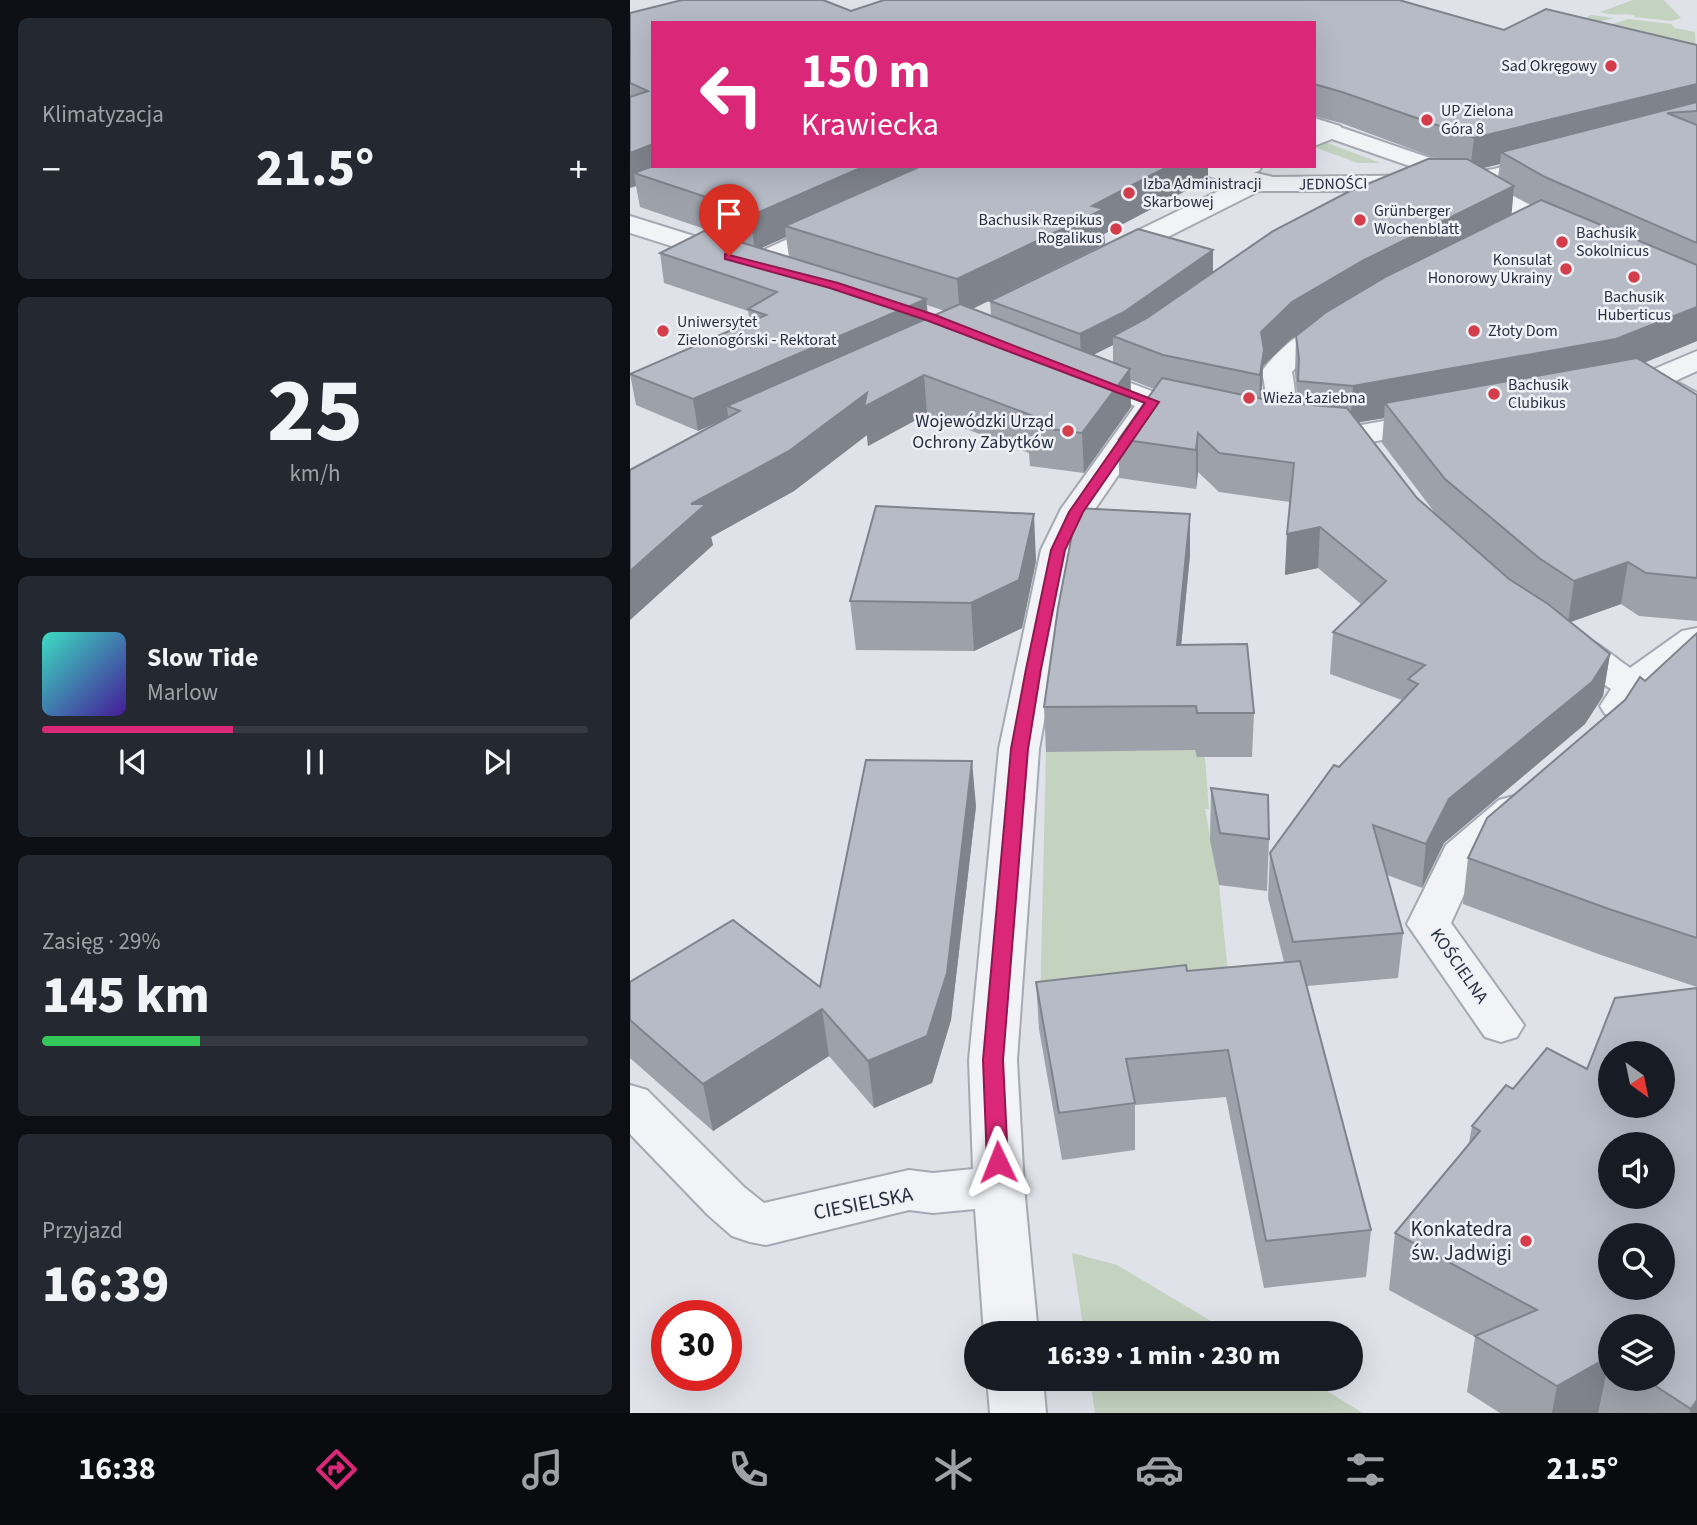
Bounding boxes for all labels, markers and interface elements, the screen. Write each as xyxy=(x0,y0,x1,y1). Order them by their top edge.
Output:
text: 150 m xyxy=(801,37,930,107)
icon: left xyxy=(686,49,777,140)
place label: Sad Okręgowy xyxy=(1501,55,1598,77)
marker: Sad Okręgowy xyxy=(1603,58,1619,74)
text: Klimatyzacja xyxy=(42,98,164,131)
place label: UP Zielona Góra 8 xyxy=(1441,100,1514,140)
text: Krawiecka xyxy=(801,102,939,148)
marker: UP Zielona Góra 8 xyxy=(1419,112,1435,128)
text: 21.5° xyxy=(256,132,374,206)
text: − xyxy=(42,143,61,197)
text: + xyxy=(569,143,588,197)
street label: JEDNOŚCI xyxy=(1298,172,1368,196)
place label: Izba Administracji Skarbowej xyxy=(1143,173,1262,213)
pin xyxy=(699,184,759,256)
marker: Izba Administracji Skarbowej xyxy=(1121,185,1137,201)
icon: arrive xyxy=(710,195,748,233)
place label: Grünberger Wochenblatt xyxy=(1374,200,1460,240)
place label: Bachusik Rzepikus Rogalikus xyxy=(979,209,1102,249)
marker: Grünberger Wochenblatt xyxy=(1352,212,1368,228)
marker: Bachusik Rzepikus Rogalikus xyxy=(1108,221,1124,237)
place label: Bachusik Sokolnicus xyxy=(1576,222,1649,262)
marker: Bachusik Sokolnicus xyxy=(1554,234,1570,250)
place label: Konsulat Honorowy Ukrainy xyxy=(1428,249,1553,289)
marker: Konsulat Honorowy Ukrainy xyxy=(1558,261,1574,277)
marker: Bachusik Huberticus xyxy=(1626,269,1642,285)
place label: Bachusik Huberticus xyxy=(1597,286,1671,326)
place label: Uniwersytet Zielonogórski - Rektorat xyxy=(677,311,837,351)
place label: Złoty Dom xyxy=(1488,320,1558,342)
marker: Uniwersytet Zielonogórski - Rektorat xyxy=(655,323,671,339)
marker: Złoty Dom xyxy=(1466,323,1482,339)
text: 25 xyxy=(267,347,363,476)
place label: Bachusik Clubikus xyxy=(1508,374,1569,414)
marker: Bachusik Clubikus xyxy=(1486,386,1502,402)
place label: Wieża Łaziebna xyxy=(1263,387,1366,409)
marker: Wieża Łaziebna xyxy=(1241,390,1257,406)
place label: Wojewódzki Urząd Ochrony Zabytków xyxy=(912,409,1054,455)
marker: Wojewódzki Urząd Ochrony Zabytków xyxy=(1060,423,1076,439)
text: km/h xyxy=(289,457,341,490)
text: Slow Tide xyxy=(147,639,258,676)
text: Marlow xyxy=(147,676,218,709)
icon: previous xyxy=(114,743,152,781)
icon: pause xyxy=(296,743,334,781)
icon: next xyxy=(478,743,516,781)
street label: KOŚCIELNA xyxy=(1424,923,1494,1009)
text: Zasięg · 29% xyxy=(42,925,160,958)
text: 145 km xyxy=(42,959,210,1033)
north arrow xyxy=(1598,1041,1675,1118)
map controls xyxy=(1598,1041,1675,1391)
position arrow xyxy=(961,1125,1035,1199)
button: sound xyxy=(1598,1132,1675,1209)
street label: CIESIELSKA xyxy=(811,1179,916,1227)
text: Przyjazd xyxy=(42,1214,123,1247)
place label: Konkatedra św. Jadwigi xyxy=(1410,1214,1512,1268)
button: search xyxy=(1598,1223,1675,1300)
marker: Konkatedra św. Jadwigi xyxy=(1518,1233,1534,1249)
text: 16:39 xyxy=(42,1248,169,1322)
speed limit sign: 30 xyxy=(651,1300,742,1391)
button: layers xyxy=(1598,1314,1675,1391)
text: 16:39 · 1 min · 230 m xyxy=(1047,1337,1280,1374)
icon: directions xyxy=(312,1445,361,1494)
icon: music xyxy=(518,1445,567,1494)
icon: phone xyxy=(724,1445,773,1494)
icon: climate xyxy=(929,1445,978,1494)
icon: car xyxy=(1135,1445,1184,1494)
icon: filters xyxy=(1341,1445,1390,1494)
text: 16:38 xyxy=(78,1446,156,1492)
text: 21.5° xyxy=(1547,1446,1619,1492)

